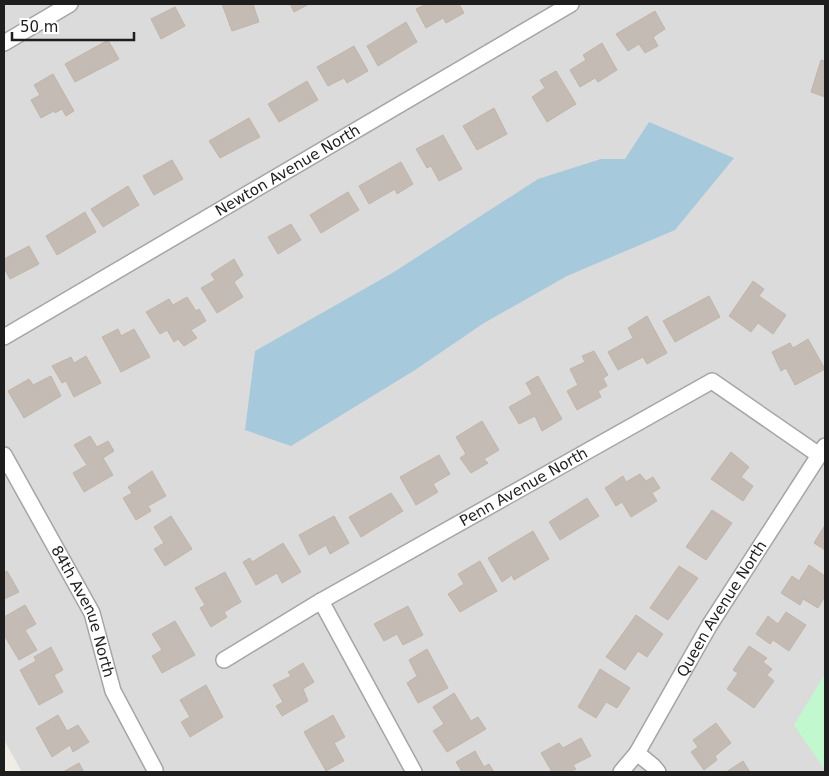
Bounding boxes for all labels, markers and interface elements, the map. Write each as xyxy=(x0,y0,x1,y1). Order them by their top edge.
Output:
scale bar xyxy=(12,10,135,42)
text: 50 m xyxy=(20,18,58,36)
street label: Newton Avenue North xyxy=(212,121,363,220)
street label: Penn Avenue North xyxy=(456,444,591,530)
street label: Queen Avenue North xyxy=(673,537,770,680)
street label: 84th Avenue North xyxy=(47,542,118,679)

